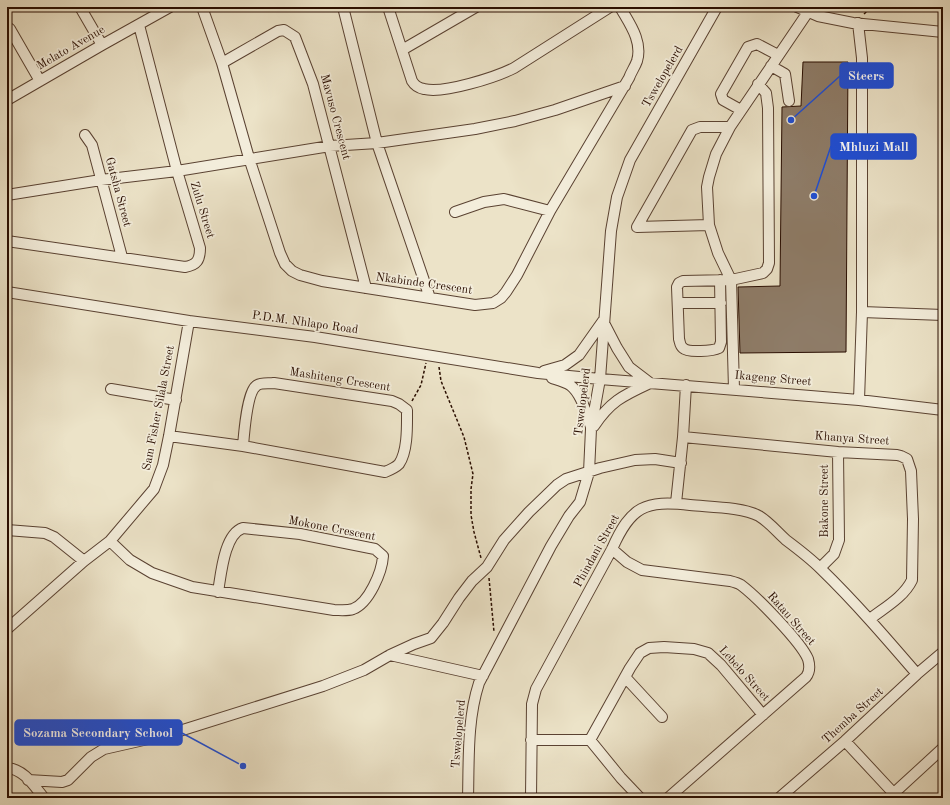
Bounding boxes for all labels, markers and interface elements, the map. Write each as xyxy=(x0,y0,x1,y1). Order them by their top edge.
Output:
street label: Melato Avenue xyxy=(35,23,107,72)
street label: Tswelopelerd xyxy=(641,44,685,110)
callout: Steers xyxy=(840,63,893,88)
text: Steers xyxy=(848,70,885,83)
street label: Mavuso Crescent xyxy=(318,73,352,161)
callout: Mhluzi Mall xyxy=(831,134,916,159)
text: Mhluzi Mall xyxy=(839,141,909,154)
street label: Gatsha Street xyxy=(103,156,133,228)
street label: Zulu Street xyxy=(188,180,216,240)
street label: Nkabinde Crescent xyxy=(375,271,473,297)
street label: P.D.M. Nhlapo Road xyxy=(251,310,359,336)
street label: Sam Fisher Silala Street xyxy=(141,344,177,472)
street label: Mashiteng Crescent xyxy=(289,366,391,394)
street label: Tswelopelerd xyxy=(573,367,593,437)
street label: Ikageng Street xyxy=(734,370,812,388)
street label: Khanya Street xyxy=(814,430,890,448)
street label: Bakone Street xyxy=(819,464,831,538)
street label: Phindani Street xyxy=(572,512,622,590)
street label: Mokone Crescent xyxy=(287,515,377,543)
street label: Ratau Street xyxy=(765,590,817,648)
street label: Lebelo Street xyxy=(716,644,772,704)
street label: Themba Street xyxy=(820,686,886,746)
street label: Tswelopelerd xyxy=(450,699,468,769)
callout: Sozama Secondary School xyxy=(15,720,182,745)
text: Sozama Secondary School xyxy=(23,727,173,740)

